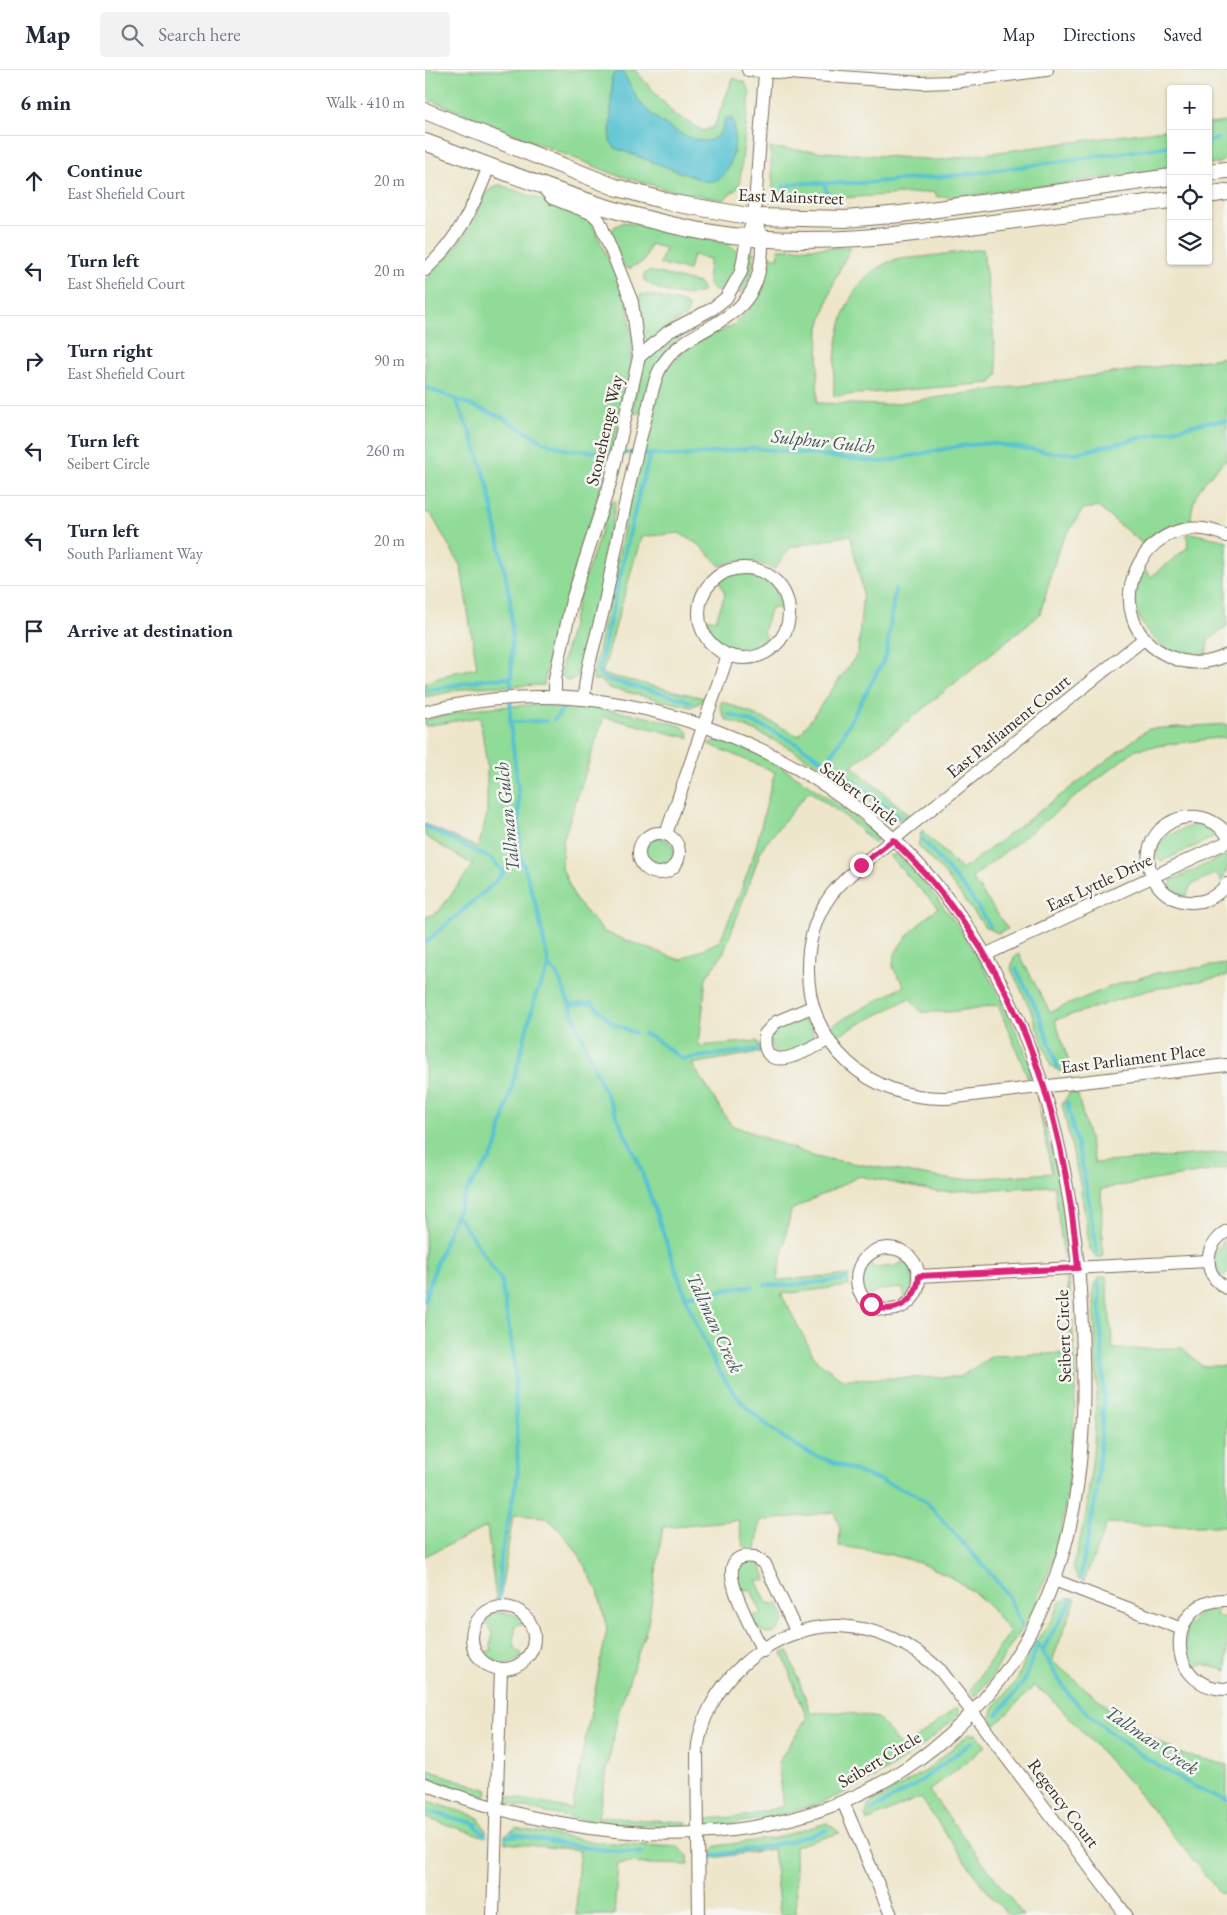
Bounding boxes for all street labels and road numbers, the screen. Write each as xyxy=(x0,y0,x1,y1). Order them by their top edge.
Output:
street label: East Mainstreet xyxy=(738,183,845,209)
street label: Stonehenge Way xyxy=(580,372,628,488)
street label: East Parliament Court xyxy=(941,669,1075,783)
street label: Seibert Circle xyxy=(816,756,904,830)
street label: East Lyttle Drive xyxy=(1042,847,1156,917)
street label: East Parliament Place xyxy=(1059,1038,1207,1078)
street label: Seibert Circle xyxy=(1050,1289,1076,1383)
street label: Seibert Circle xyxy=(833,1725,925,1793)
street label: Regency Court xyxy=(1023,1754,1105,1852)

